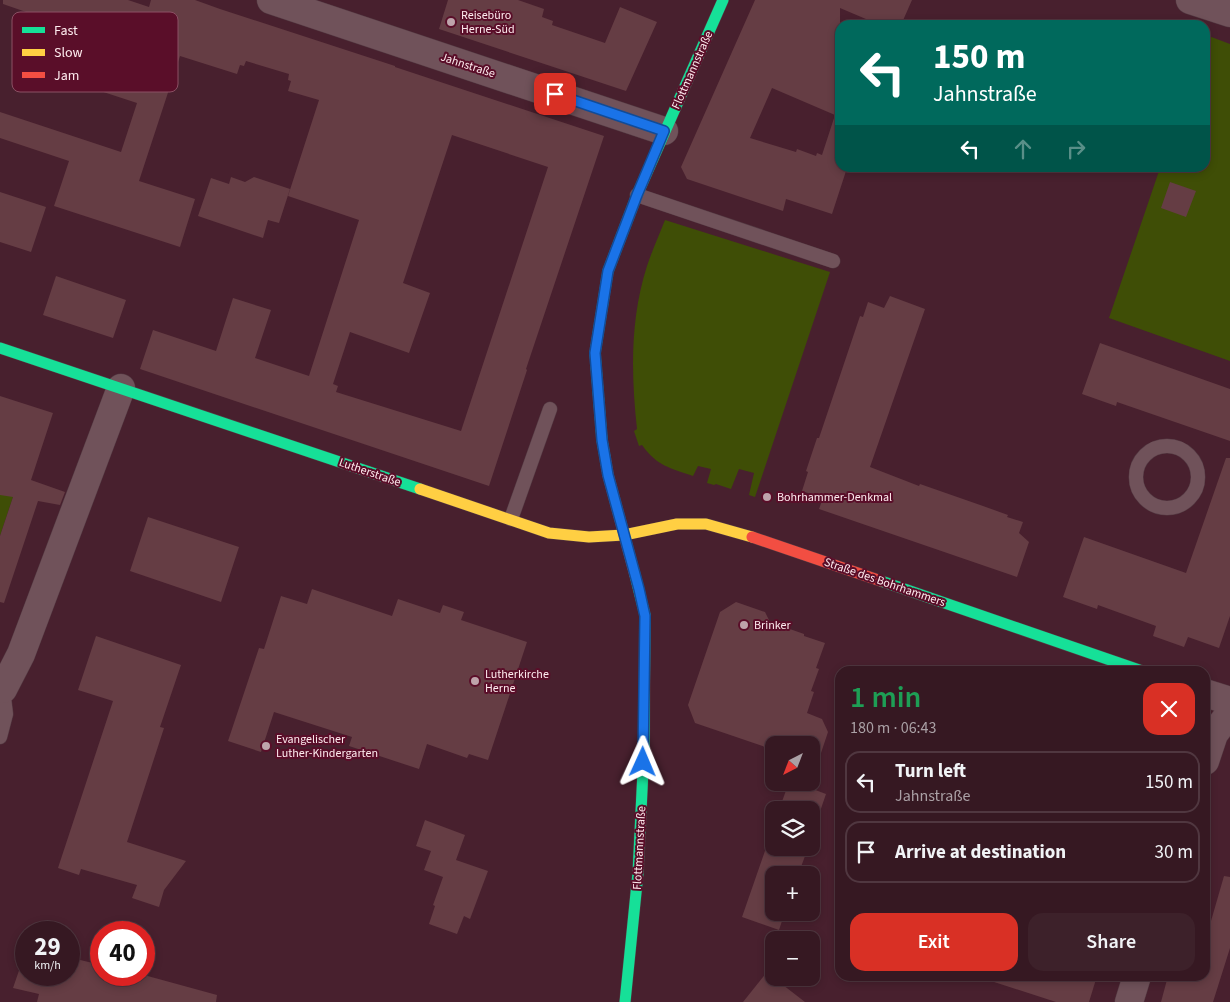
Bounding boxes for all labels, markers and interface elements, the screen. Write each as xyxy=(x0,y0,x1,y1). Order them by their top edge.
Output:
place label: Reisebüro Herne-Süd xyxy=(461,7,515,38)
legend xyxy=(12,12,178,92)
marker: Reisebüro Herne-Süd xyxy=(445,16,457,28)
text: Fast xyxy=(54,21,78,41)
street label: Flottmannstraße xyxy=(668,28,717,112)
text: 150 m xyxy=(933,32,1025,82)
icon: left xyxy=(850,40,915,105)
text: Slow xyxy=(54,43,83,63)
street label: Jahnstraße xyxy=(438,49,497,82)
text: Jam xyxy=(54,66,79,86)
pin xyxy=(534,73,576,115)
text: Jahnstraße xyxy=(933,78,1037,110)
icon: arrive xyxy=(541,80,569,108)
icon: left xyxy=(956,135,984,163)
icon: ahead xyxy=(1009,135,1037,163)
icon: right xyxy=(1062,135,1090,163)
street label: Lutherstraße xyxy=(337,454,403,491)
place label: Bohrhammer-Denkmal xyxy=(777,489,892,506)
marker: Bohrhammer-Denkmal xyxy=(761,491,773,503)
street label: Straße des Bohrhammers xyxy=(822,554,948,611)
place label: Brinker xyxy=(754,617,791,634)
marker: Brinker xyxy=(738,619,750,631)
place label: Lutherkirche Herne xyxy=(485,666,549,697)
marker: Lutherkirche Herne xyxy=(469,675,481,687)
text: 1 min xyxy=(850,676,921,719)
button: close xyxy=(1143,683,1195,735)
text: 180 m · 06:43 xyxy=(850,717,937,739)
place label: Evangelischer Luther-Kindergarten xyxy=(276,731,378,762)
position arrow xyxy=(616,735,668,787)
north arrow xyxy=(765,736,820,791)
map controls xyxy=(765,736,820,986)
marker: Evangelischer Luther-Kindergarten xyxy=(260,740,272,752)
text: Turn left xyxy=(895,758,966,785)
icon: left xyxy=(852,768,880,796)
text: 150 m xyxy=(1145,769,1193,796)
text: Jahnstraße xyxy=(895,785,970,807)
button: layers xyxy=(765,801,820,856)
street label: Flottmannstraße xyxy=(629,806,650,890)
icon: arrive xyxy=(852,838,880,866)
text: Arrive at destination xyxy=(895,839,1066,866)
text: 30 m xyxy=(1155,839,1193,866)
button: + xyxy=(765,866,820,921)
button: Exit xyxy=(850,913,1018,971)
button: Share xyxy=(1028,913,1195,971)
speed limit sign: 40 xyxy=(90,921,155,986)
text: 29 xyxy=(34,929,61,965)
button: − xyxy=(765,931,820,986)
text: km/h xyxy=(34,957,61,974)

